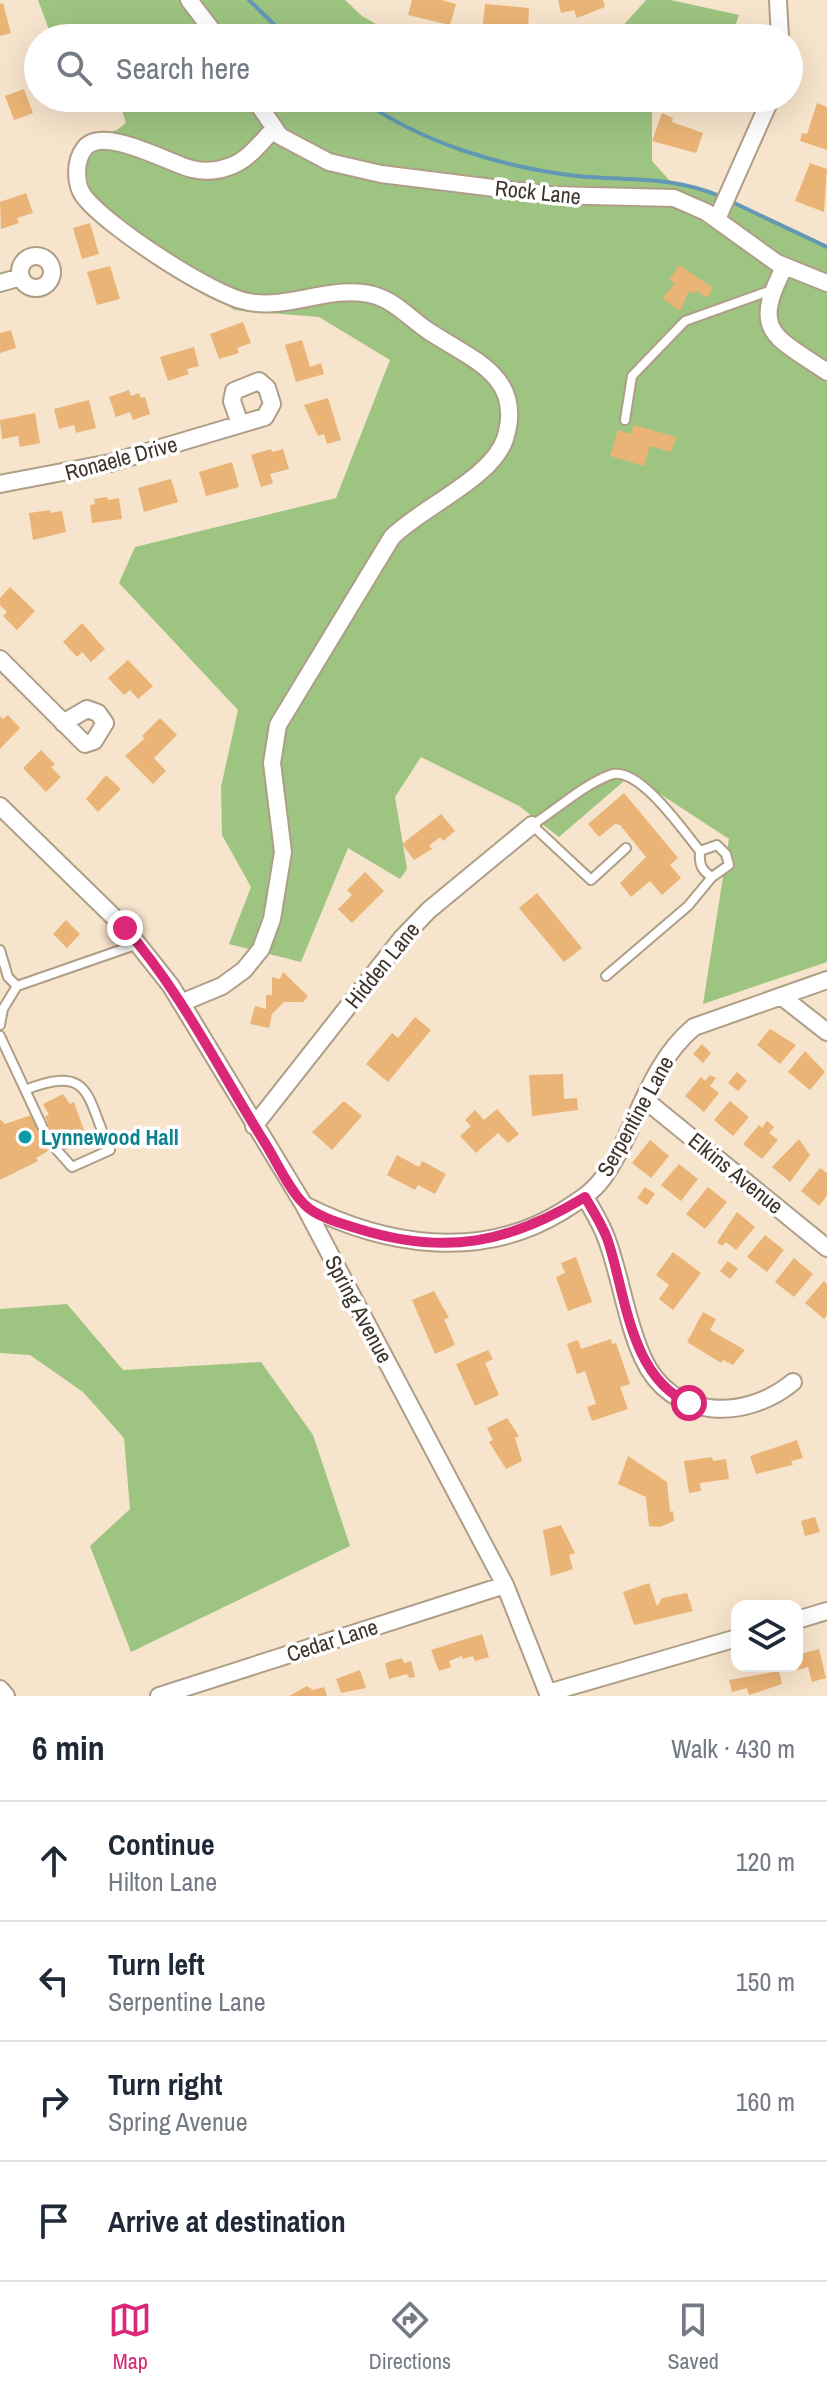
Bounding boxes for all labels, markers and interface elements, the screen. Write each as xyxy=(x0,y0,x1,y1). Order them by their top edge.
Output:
search box xyxy=(24,24,803,112)
icon: search xyxy=(52,46,96,90)
text: Search here xyxy=(116,48,250,88)
street label: Rock Lane xyxy=(494,173,582,211)
street label: Ronaele Drive xyxy=(61,429,181,487)
route end xyxy=(107,910,143,946)
street label: Hidden Lane xyxy=(338,915,426,1015)
street label: Serpentine Lane xyxy=(590,1050,680,1182)
place label: Lynnewood Hall xyxy=(41,1122,179,1152)
street label: Elkins Avenue xyxy=(682,1125,790,1221)
marker: Lynnewood Hall xyxy=(16,1128,34,1146)
street label: Spring Avenue xyxy=(318,1250,400,1368)
route start xyxy=(671,1385,707,1421)
map controls xyxy=(731,1600,803,1672)
button: layers xyxy=(731,1600,803,1672)
street label: Cedar Lane xyxy=(283,1611,381,1669)
text: 6 min xyxy=(32,1725,105,1771)
text: Walk · 430 m xyxy=(671,1731,795,1766)
text: Continue xyxy=(108,1824,215,1864)
icon: ahead xyxy=(32,1839,76,1883)
text: 120 m xyxy=(736,1844,795,1879)
text: Hilton Lane xyxy=(108,1864,217,1899)
text: Turn left xyxy=(108,1944,205,1984)
icon: left xyxy=(32,1959,76,2003)
text: 150 m xyxy=(736,1964,795,1999)
text: Serpentine Lane xyxy=(108,1984,266,2019)
text: Turn right xyxy=(108,2064,222,2104)
icon: right xyxy=(32,2079,76,2123)
text: 160 m xyxy=(736,2084,795,2119)
text: Spring Avenue xyxy=(108,2104,248,2139)
icon: arrive xyxy=(32,2199,76,2243)
text: Arrive at destination xyxy=(108,2201,346,2241)
tab: Map xyxy=(108,2298,152,2376)
tab: Directions xyxy=(369,2298,451,2376)
tab: Saved xyxy=(668,2298,719,2376)

